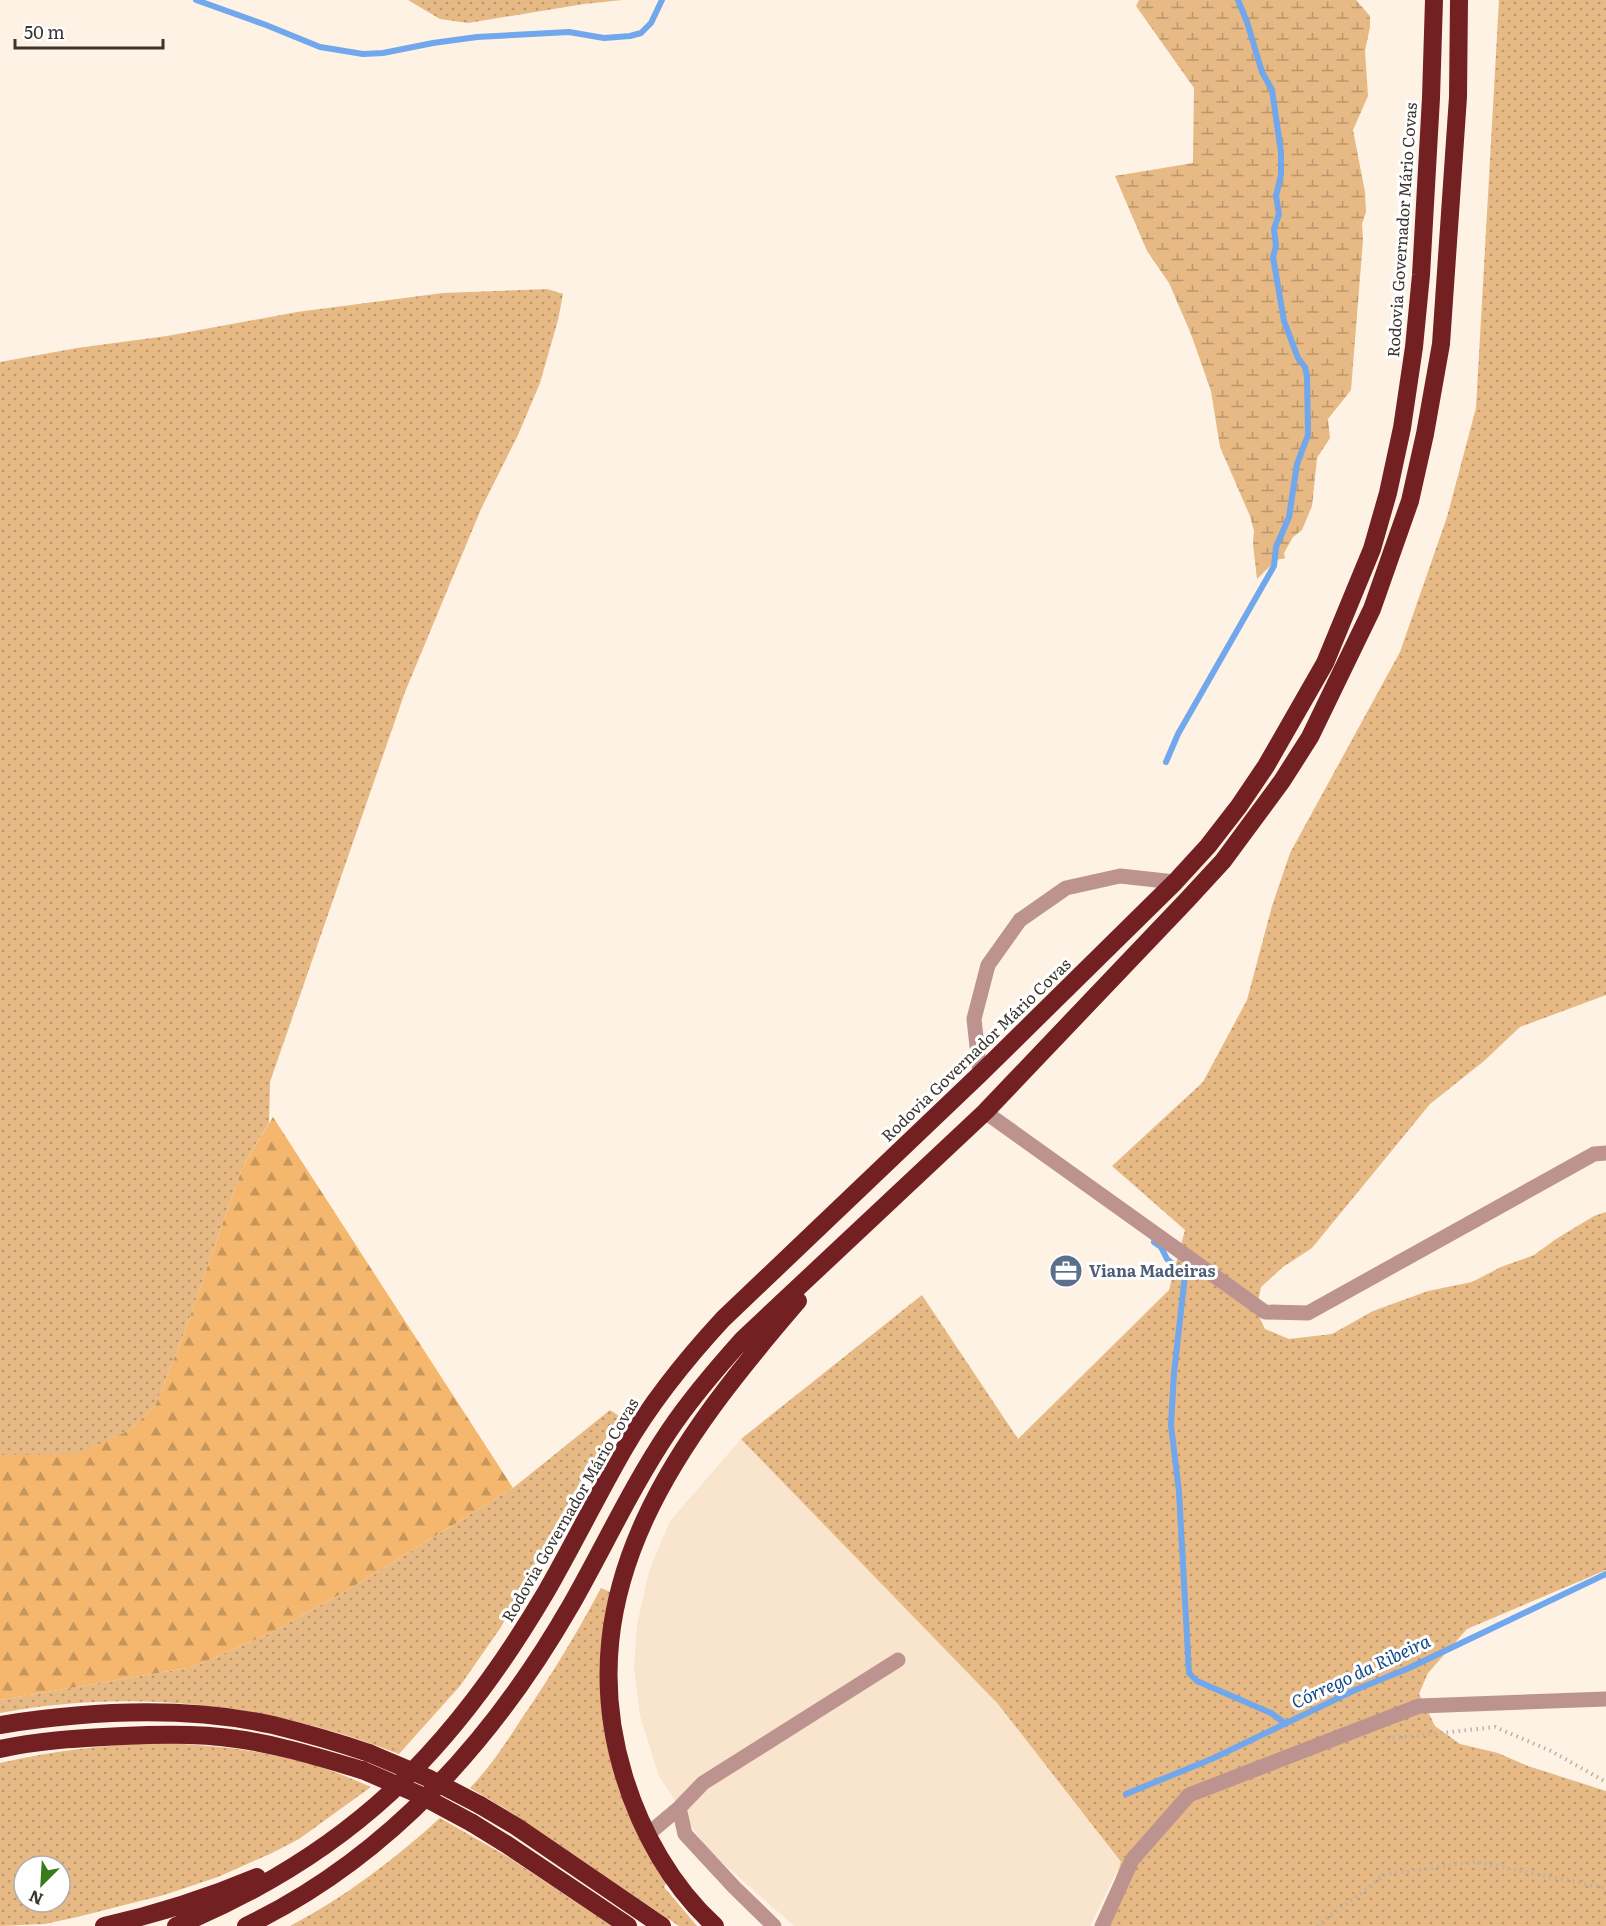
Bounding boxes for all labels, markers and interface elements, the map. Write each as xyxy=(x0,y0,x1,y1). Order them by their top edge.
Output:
scale bar xyxy=(15,12,164,50)
text: 50 m xyxy=(24,18,65,45)
street label: Rodovia Governador Mário Covas xyxy=(1380,102,1422,358)
street label: Rodovia Governador Mário Covas xyxy=(875,952,1076,1147)
office icon: Viana Madeiras xyxy=(1048,1253,1084,1289)
place label: Viana Madeiras xyxy=(1089,1258,1215,1282)
street label: Rodovia Governador Mário Covas xyxy=(495,1393,643,1626)
water label: Córrego da Ribeira xyxy=(1286,1626,1435,1715)
north arrow xyxy=(12,1854,72,1914)
text: N xyxy=(24,1885,47,1912)

